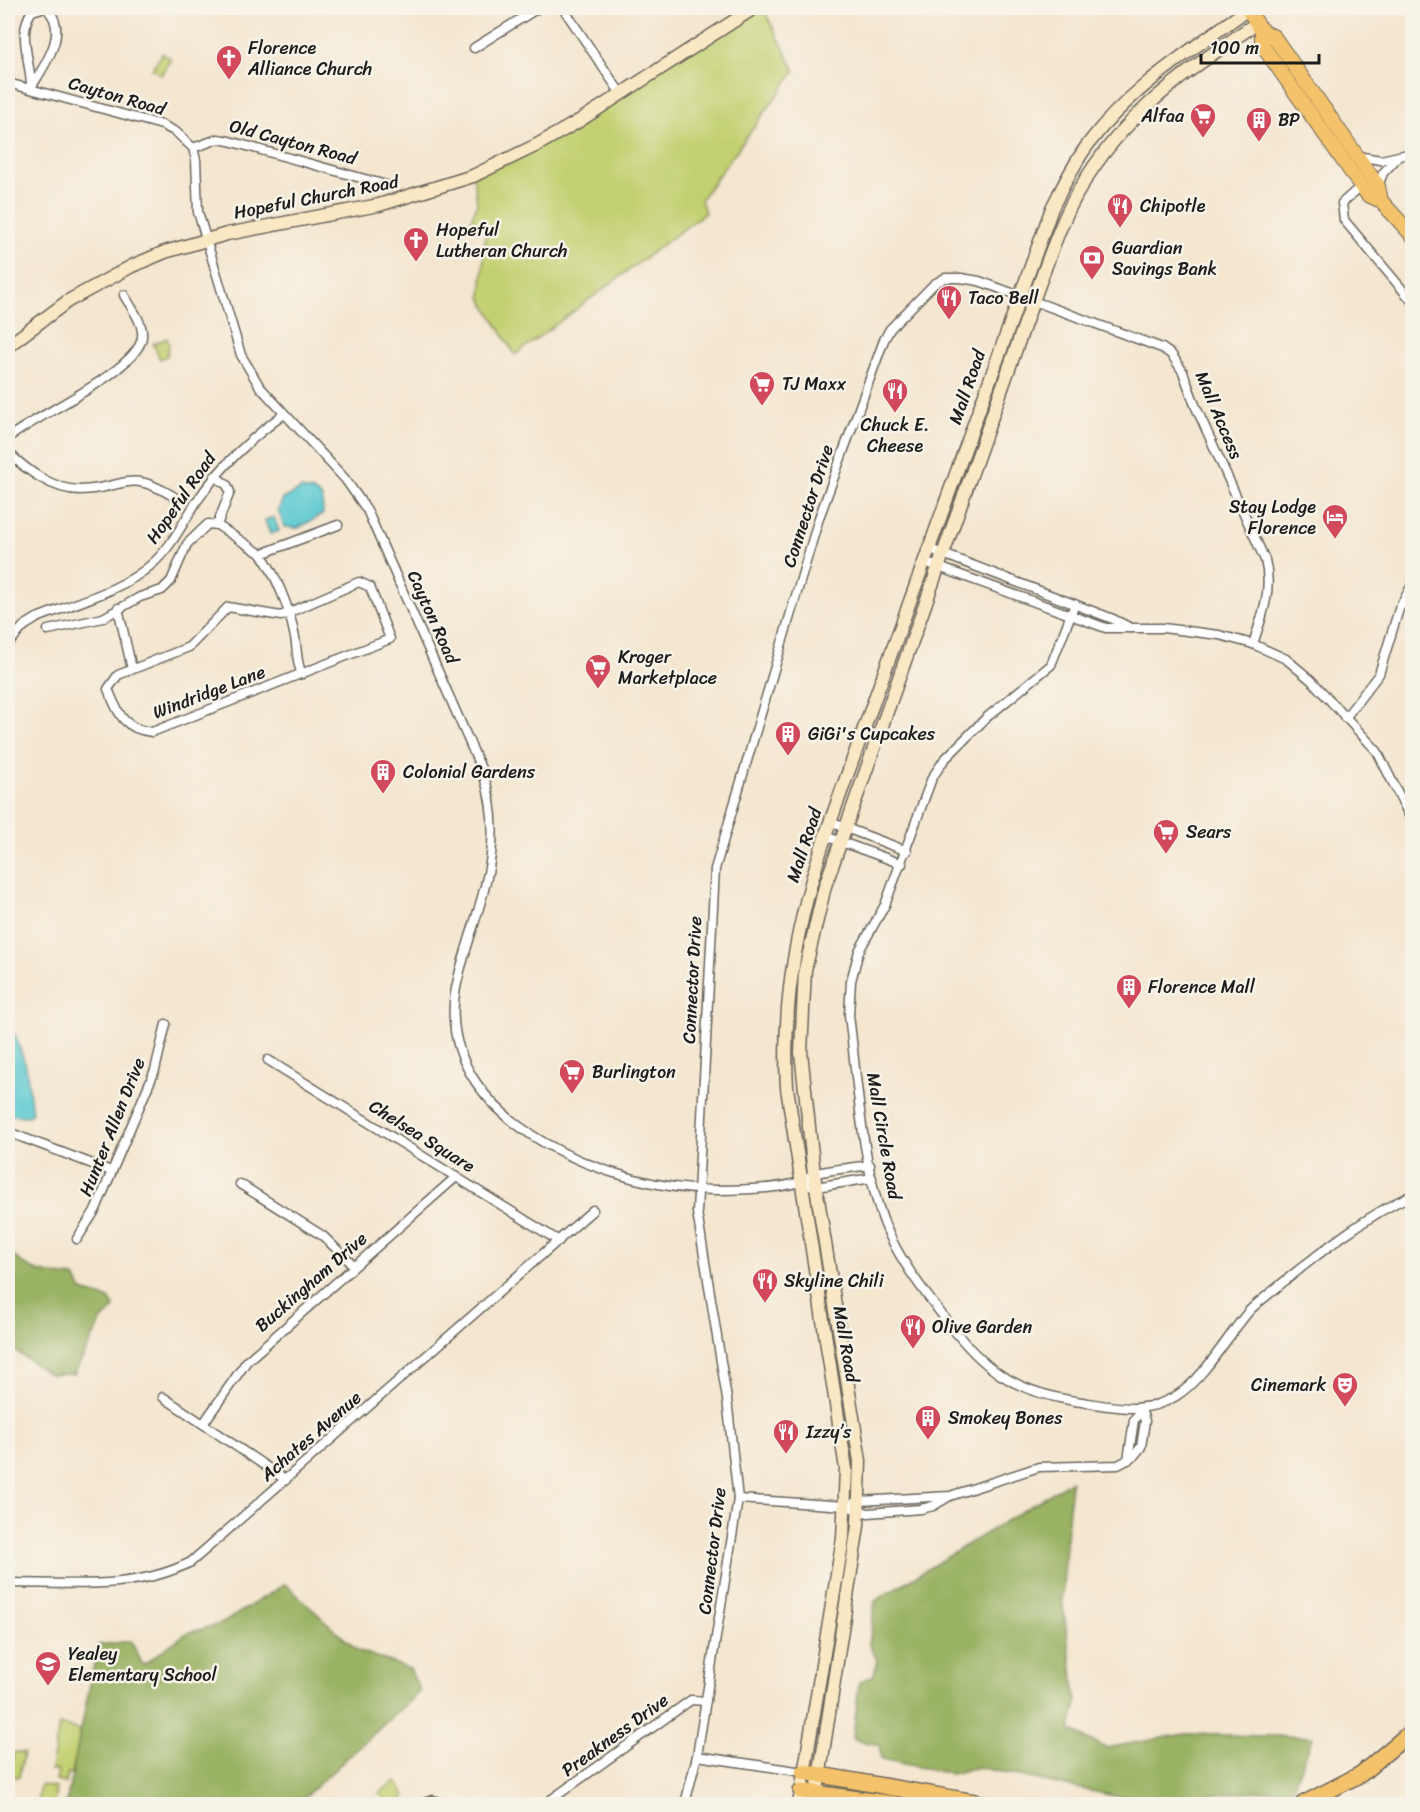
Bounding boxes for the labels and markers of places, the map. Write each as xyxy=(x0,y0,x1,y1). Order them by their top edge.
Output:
place label: Florence Alliance Church xyxy=(247,32,372,85)
church icon: Florence Alliance Church xyxy=(214,43,244,81)
place label: Alfaa xyxy=(1140,100,1185,132)
supermarket icon: Alfaa xyxy=(1188,101,1218,139)
place label: BP xyxy=(1278,104,1300,136)
building icon: BP xyxy=(1244,105,1274,143)
place label: Chipotle xyxy=(1140,190,1206,222)
restaurant icon: Chipotle xyxy=(1105,191,1135,229)
place label: Hopeful Lutheran Church xyxy=(436,214,567,267)
church icon: Hopeful Lutheran Church xyxy=(401,225,431,263)
place label: Guardian Savings Bank xyxy=(1112,232,1217,285)
bank icon: Guardian Savings Bank xyxy=(1077,243,1107,281)
place label: Taco Bell xyxy=(968,282,1040,314)
restaurant icon: Taco Bell xyxy=(934,283,964,321)
place label: TJ Maxx xyxy=(782,368,847,400)
supermarket icon: TJ Maxx xyxy=(747,369,777,407)
restaurant icon: Chuck E. Cheese xyxy=(880,376,910,414)
place label: Chuck E. Cheese xyxy=(861,409,929,462)
place label: Stay Lodge Florence xyxy=(1229,491,1316,544)
hotel icon: Stay Lodge Florence xyxy=(1320,502,1350,540)
place label: Kroger Marketplace xyxy=(618,641,717,694)
supermarket icon: Kroger Marketplace xyxy=(583,652,613,690)
place label: GiGi's Cupcakes xyxy=(808,718,936,750)
building icon: GiGi's Cupcakes xyxy=(773,719,803,757)
place label: Colonial Gardens xyxy=(403,756,536,788)
building icon: Colonial Gardens xyxy=(368,757,398,795)
place label: Sears xyxy=(1186,816,1232,848)
supermarket icon: Sears xyxy=(1151,817,1181,855)
place label: Florence Mall xyxy=(1148,971,1256,1003)
building icon: Florence Mall xyxy=(1114,972,1144,1010)
place label: Burlington xyxy=(592,1056,676,1088)
supermarket icon: Burlington xyxy=(557,1057,587,1095)
place label: Skyline Chili xyxy=(784,1265,885,1297)
restaurant icon: Skyline Chili xyxy=(750,1266,780,1304)
place label: Olive Garden xyxy=(932,1311,1032,1343)
restaurant icon: Olive Garden xyxy=(898,1312,928,1350)
place label: Cinemark xyxy=(1251,1369,1326,1401)
theatre icon: Cinemark xyxy=(1330,1370,1360,1408)
place label: Smokey Bones xyxy=(948,1402,1063,1434)
building icon: Smokey Bones xyxy=(913,1403,943,1441)
place label: Izzy’s xyxy=(805,1416,852,1448)
restaurant icon: Izzy’s xyxy=(771,1417,801,1455)
place label: Yealey Elementary School xyxy=(68,1638,217,1691)
school or university icon: Yealey Elementary School xyxy=(33,1649,63,1687)

